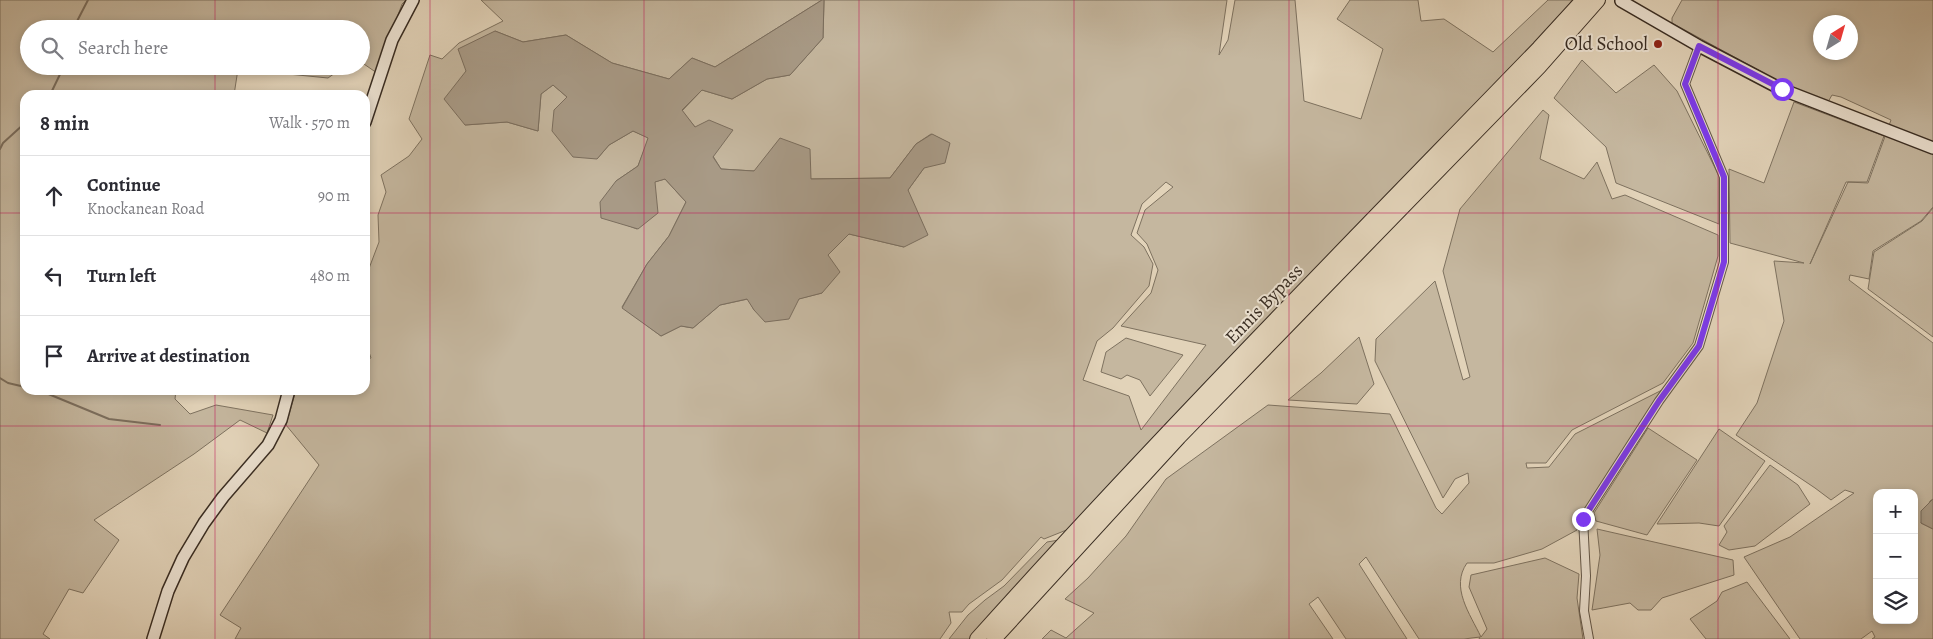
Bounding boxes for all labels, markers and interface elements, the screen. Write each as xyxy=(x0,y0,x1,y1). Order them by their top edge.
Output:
north arrow xyxy=(1813,15,1858,60)
search box xyxy=(20,20,370,75)
place label: Old School xyxy=(1565,31,1648,57)
icon: search xyxy=(38,34,66,62)
text: Search here xyxy=(78,35,168,61)
marker: Old School xyxy=(1652,38,1664,50)
route start xyxy=(1771,78,1794,101)
text: 8 min xyxy=(40,109,89,137)
text: Walk · 570 m xyxy=(269,112,350,134)
text: Continue xyxy=(87,172,161,198)
icon: ahead xyxy=(40,182,68,210)
text: 90 m xyxy=(318,185,350,207)
text: Knockanean Road xyxy=(87,198,204,220)
street label: Ennis Bypass xyxy=(1219,258,1309,350)
icon: left xyxy=(40,262,68,290)
text: Turn left xyxy=(87,263,156,289)
text: 480 m xyxy=(310,265,350,287)
icon: arrive xyxy=(40,342,68,370)
text: Arrive at destination xyxy=(87,343,250,369)
map controls xyxy=(1873,489,1918,624)
button: + xyxy=(1873,489,1918,534)
route end xyxy=(1572,508,1595,531)
button: − xyxy=(1873,534,1918,579)
button: layers xyxy=(1873,579,1918,624)

